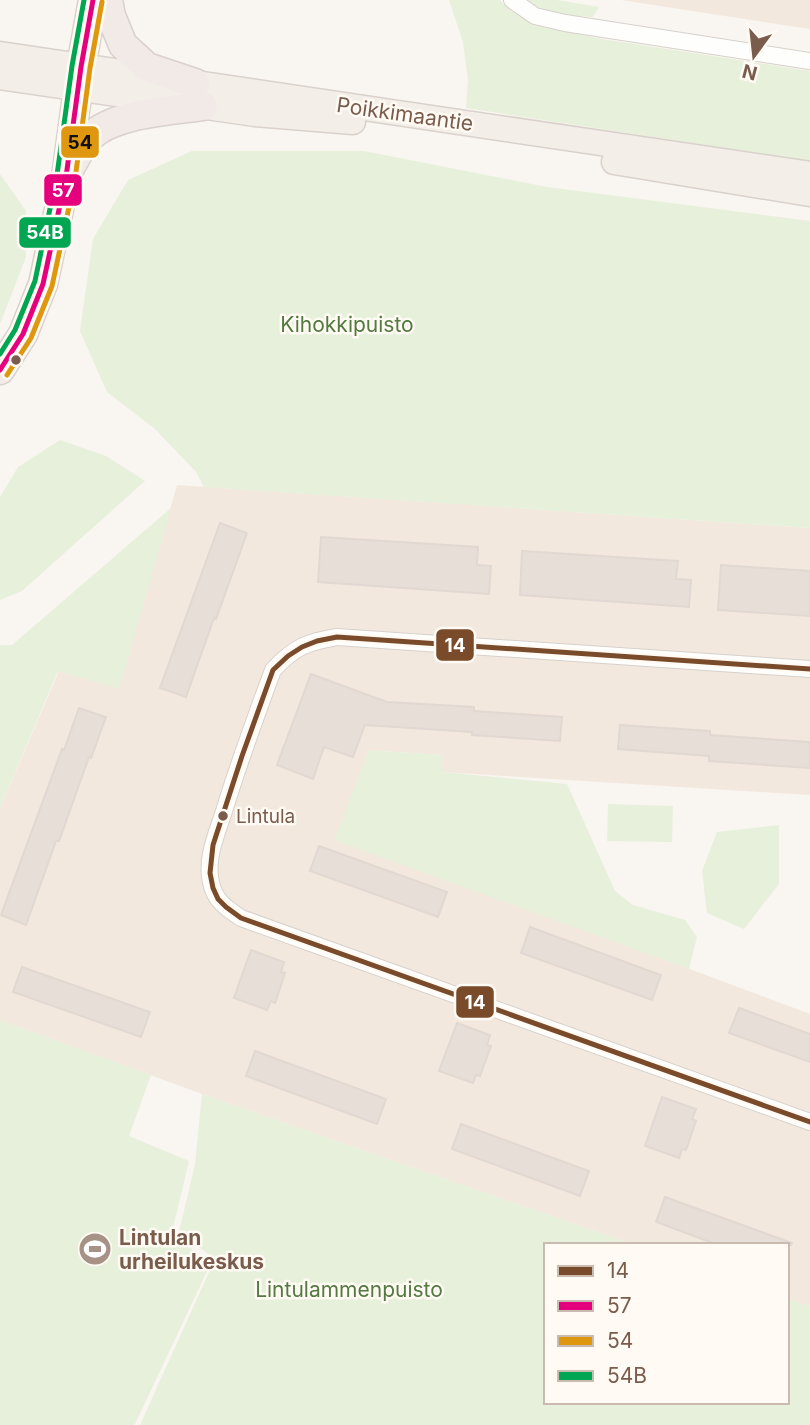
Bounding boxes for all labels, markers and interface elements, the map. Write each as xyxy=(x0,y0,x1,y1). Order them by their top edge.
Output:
north arrow xyxy=(719,21,789,91)
text: N xyxy=(740,59,760,85)
street label: Poikkimaantie xyxy=(335,92,475,136)
line badge: 54 xyxy=(60,125,100,159)
text: 54 xyxy=(68,131,93,154)
line badge: 57 xyxy=(43,173,83,207)
text: 57 xyxy=(51,179,75,202)
line badge: 54B xyxy=(18,216,72,249)
text: 54B xyxy=(26,221,64,244)
park label: Kihokkipuisto xyxy=(280,312,414,337)
unlabelled marker xyxy=(9,353,23,367)
line badge: 14 xyxy=(435,628,475,662)
text: 14 xyxy=(444,634,466,657)
place label: Lintula xyxy=(236,805,295,828)
marker: Lintula xyxy=(216,809,230,823)
line badge: 14 xyxy=(455,985,495,1019)
text: 14 xyxy=(464,991,486,1014)
place label: Lintulan urheilukeskus xyxy=(119,1225,264,1274)
sports icon: Lintulan urheilukeskus xyxy=(76,1230,114,1268)
legend xyxy=(544,1243,789,1404)
text: 14 xyxy=(607,1258,629,1283)
park label: Lintulammenpuisto xyxy=(255,1277,443,1302)
text: 57 xyxy=(607,1293,632,1318)
text: 54 xyxy=(607,1328,633,1353)
text: 54B xyxy=(607,1363,647,1388)

